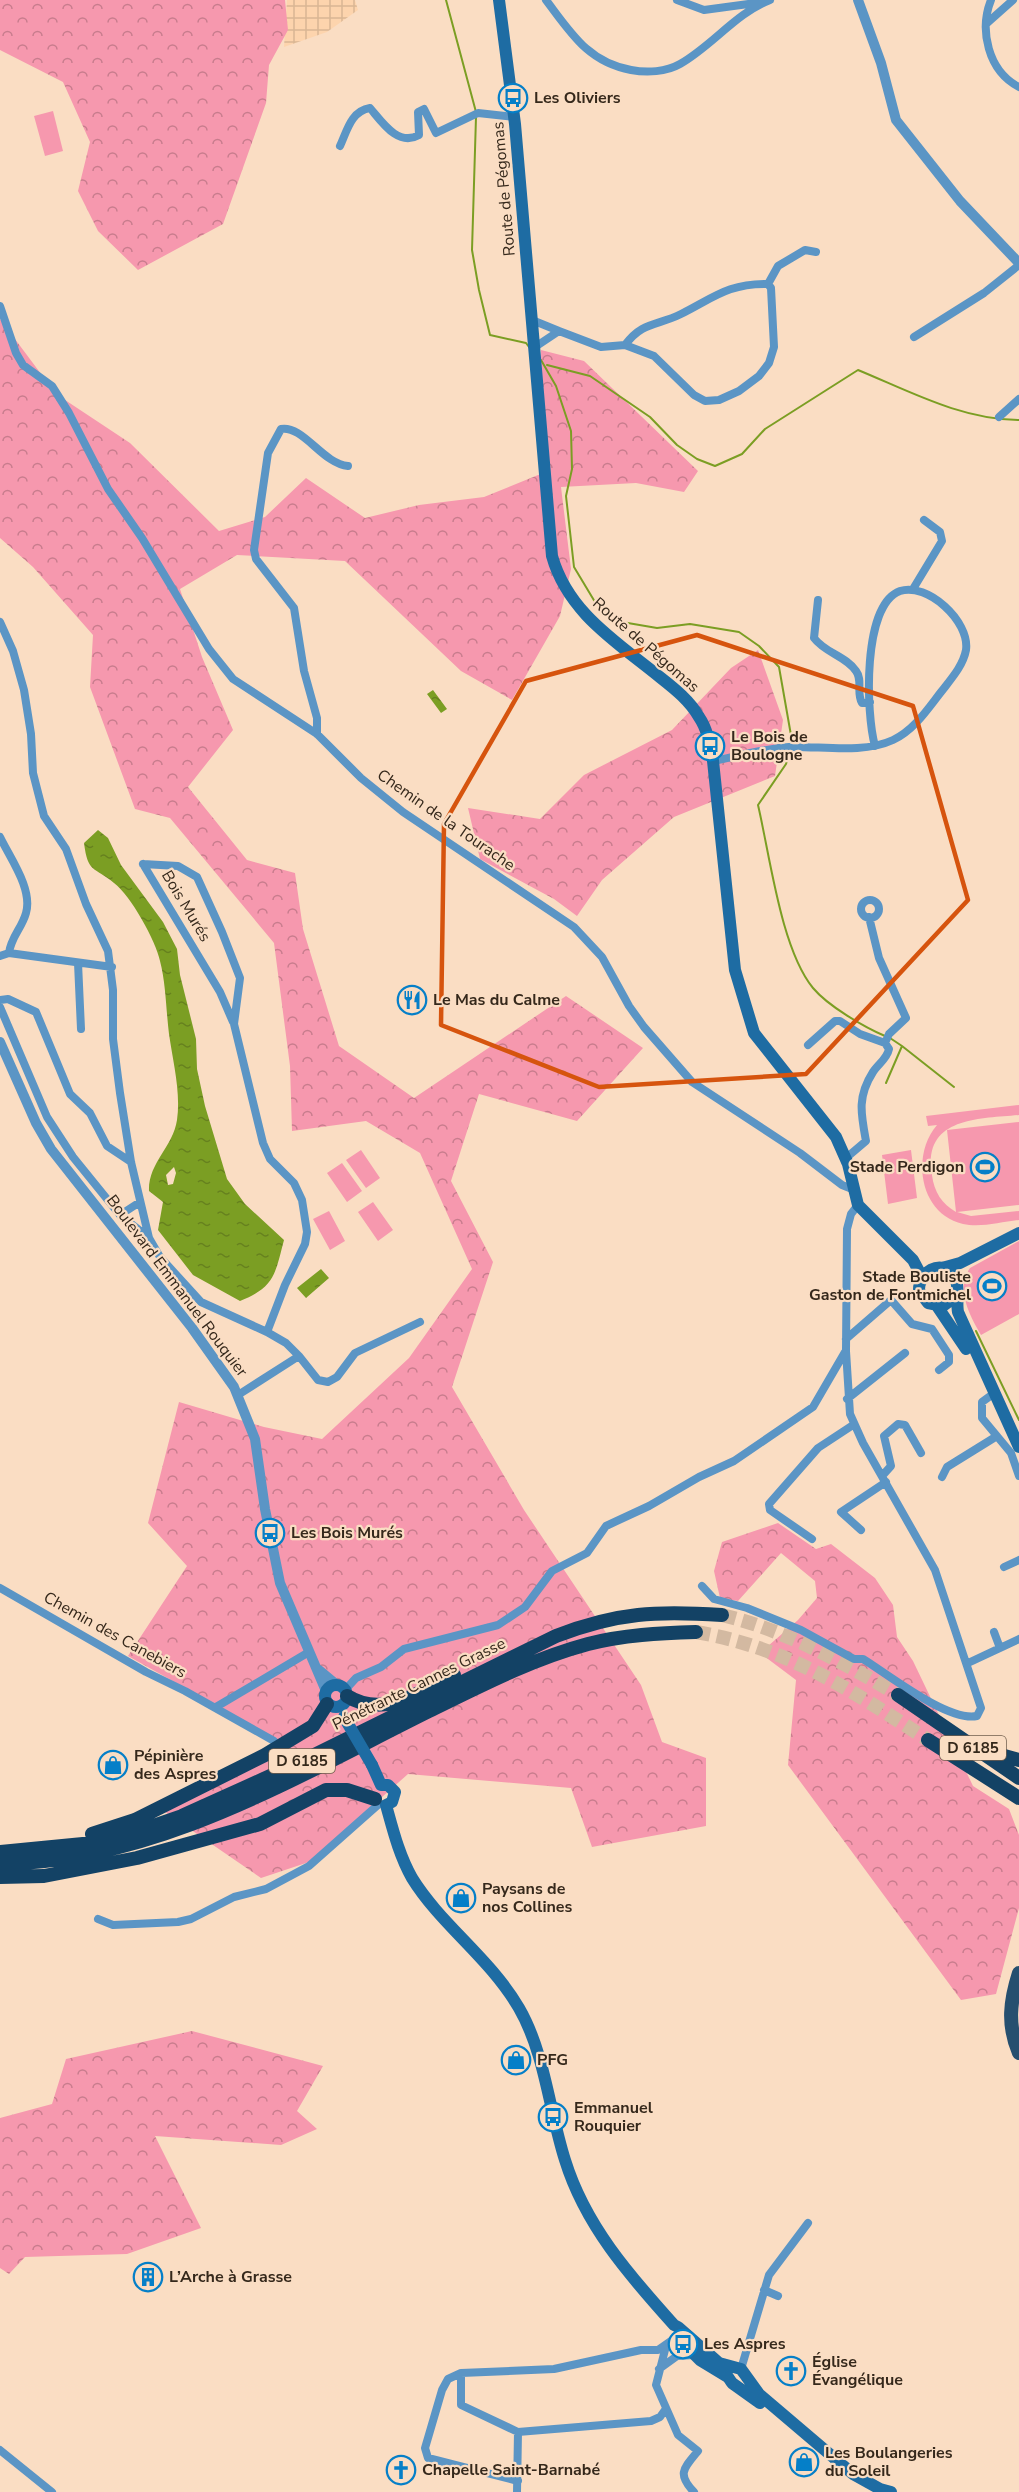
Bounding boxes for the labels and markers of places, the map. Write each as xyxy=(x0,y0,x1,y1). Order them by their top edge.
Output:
bus stop icon: Les Oliviers xyxy=(497,82,529,114)
place label: Les Oliviers xyxy=(534,87,621,109)
place label: Le Bois de Boulogne xyxy=(731,726,808,766)
bus stop icon: Le Bois de Boulogne xyxy=(694,730,726,762)
restaurant icon: Le Mas du Calme xyxy=(396,984,428,1016)
place label: Le Mas du Calme xyxy=(433,989,560,1011)
sports icon: Stade Perdigon xyxy=(969,1151,1001,1183)
place label: Stade Perdigon xyxy=(850,1156,964,1178)
place label: Stade Bouliste Gaston de Fontmichel xyxy=(809,1266,971,1306)
sports icon: Stade Bouliste Gaston de Fontmichel xyxy=(976,1270,1008,1302)
bus stop icon: Les Bois Murés xyxy=(254,1517,286,1549)
place label: Les Bois Murés xyxy=(291,1522,403,1544)
place label: Pépinière des Aspres xyxy=(134,1745,216,1785)
shop icon: Pépinière des Aspres xyxy=(97,1749,129,1781)
place label: Paysans de nos Collines xyxy=(482,1878,573,1918)
shop icon: Paysans de nos Collines xyxy=(445,1882,477,1914)
shop icon: PFG xyxy=(500,2044,532,2076)
place label: PFG xyxy=(537,2049,568,2071)
place label: Emmanuel Rouquier xyxy=(574,2097,653,2137)
bus stop icon: Emmanuel Rouquier xyxy=(537,2101,569,2133)
building icon: L’Arche à Grasse xyxy=(132,2261,164,2293)
place label: L’Arche à Grasse xyxy=(169,2266,292,2288)
bus stop icon: Les Aspres xyxy=(667,2328,699,2360)
place label: Les Aspres xyxy=(704,2333,786,2355)
place label: Église Évangélique xyxy=(812,2351,903,2391)
church icon: Église Évangélique xyxy=(775,2355,807,2387)
place label: Les Boulangeries du Soleil xyxy=(825,2442,953,2482)
shop icon: Les Boulangeries du Soleil xyxy=(788,2446,820,2478)
church icon: Chapelle Saint-Barnabé xyxy=(385,2454,417,2486)
place label: Chapelle Saint-Barnabé xyxy=(422,2459,600,2481)

